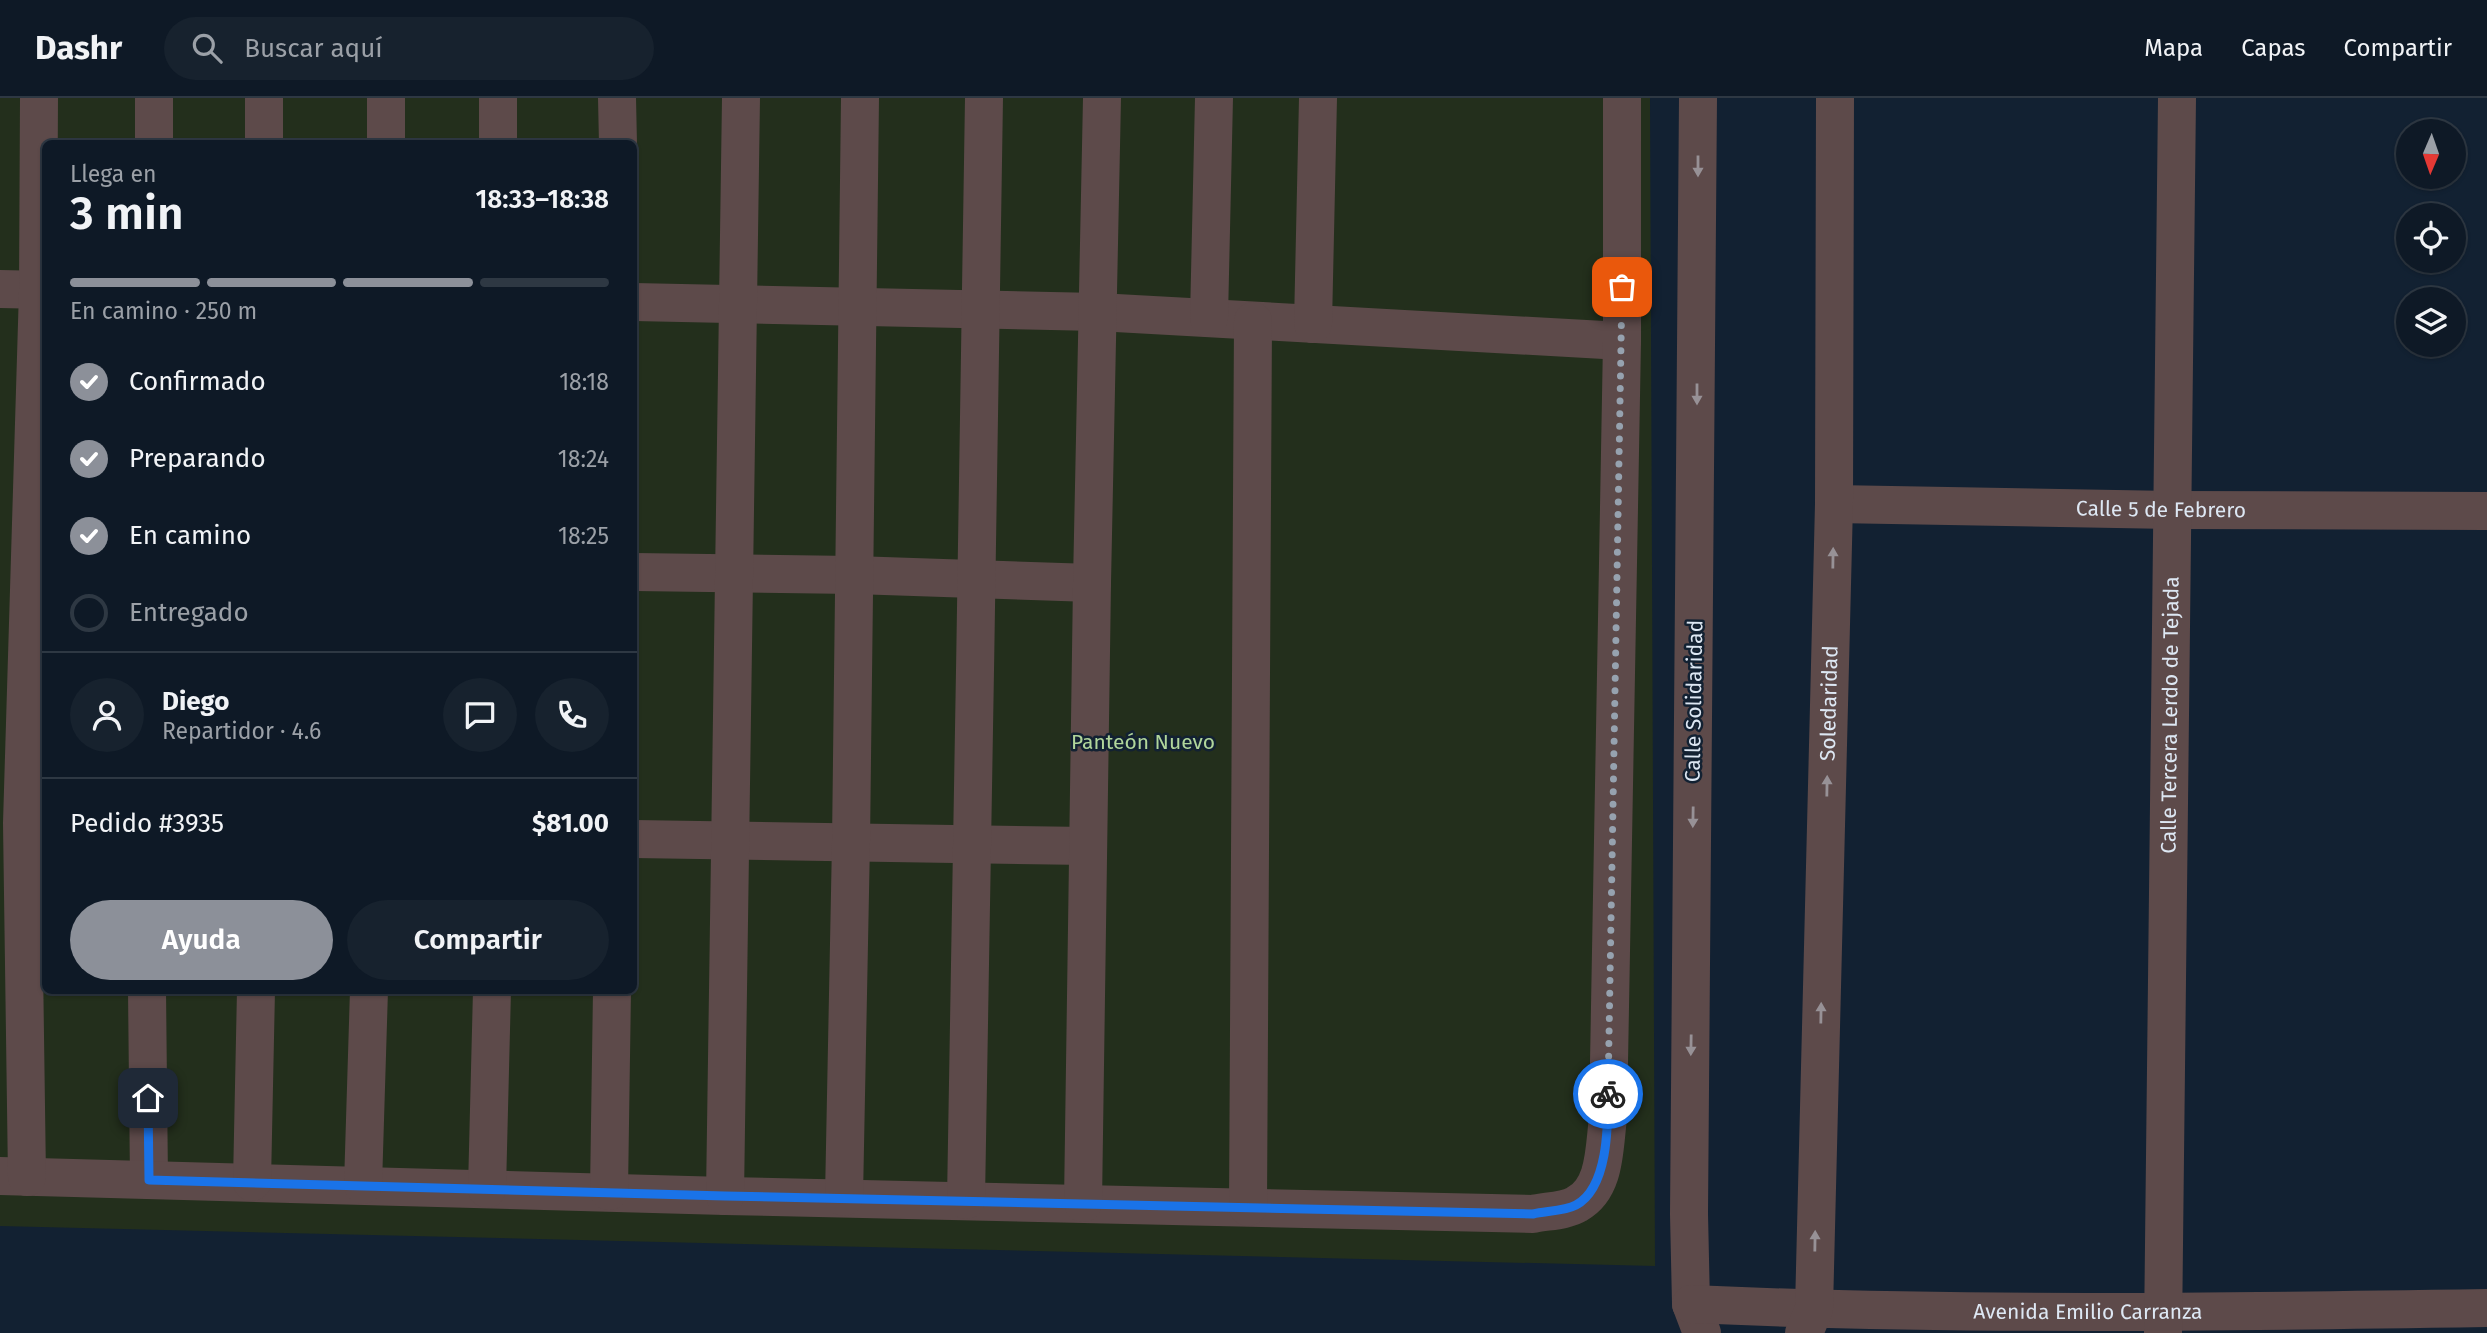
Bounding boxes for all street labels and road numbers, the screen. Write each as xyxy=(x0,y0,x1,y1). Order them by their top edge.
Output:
street label: Calle 5 de Febrero xyxy=(2076,495,2246,523)
street label: Calle Tercera Lerdo de Tejada xyxy=(2155,576,2185,854)
street label: Calle Solidaridad xyxy=(1680,620,1708,782)
street label: Soledaridad xyxy=(1815,645,1843,761)
street label: Avenida Emilio Carranza xyxy=(1973,1298,2203,1325)

